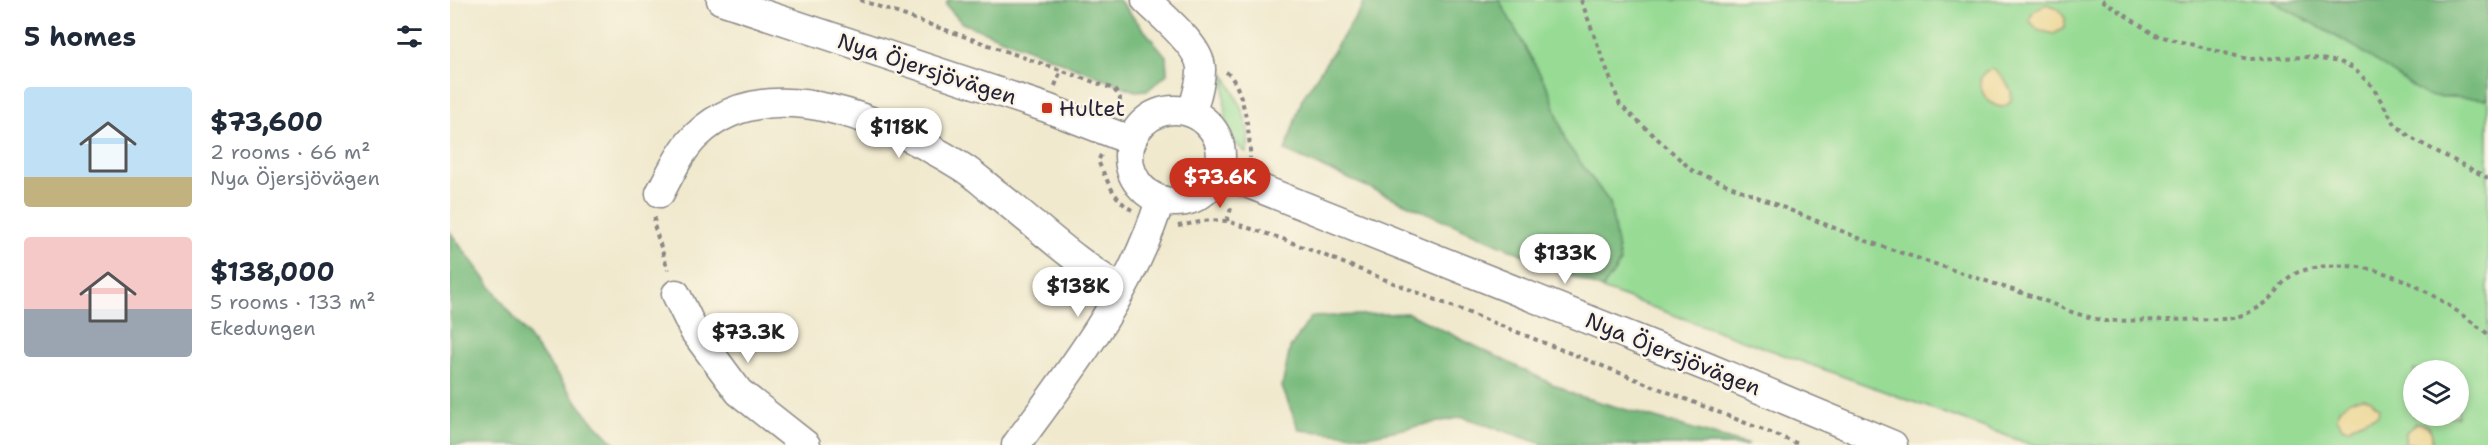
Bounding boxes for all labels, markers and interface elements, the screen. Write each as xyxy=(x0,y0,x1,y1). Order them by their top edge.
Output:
text: 5 homes xyxy=(24,19,136,54)
icon: filters xyxy=(393,20,426,53)
street label: Nya Öjersjövägen xyxy=(834,26,1020,112)
place label: Hultet xyxy=(1059,94,1125,123)
marker: Hultet xyxy=(1040,101,1054,115)
text: $73,600 xyxy=(210,104,323,139)
pin: $118K xyxy=(857,108,941,159)
icon: home xyxy=(72,111,144,183)
text: $118K xyxy=(870,114,928,140)
text: 2 rooms · 66 m² xyxy=(210,139,371,165)
pin: $73.6K xyxy=(1171,158,1269,209)
text: $73.6K xyxy=(1183,164,1257,190)
text: Nya Öjersjövägen xyxy=(210,165,380,191)
pin: $133K xyxy=(1523,234,1607,285)
text: $133K xyxy=(1534,240,1596,266)
text: $138,000 xyxy=(210,254,335,289)
icon: home xyxy=(72,261,144,333)
pin: $138K xyxy=(1036,267,1120,318)
text: $138K xyxy=(1046,273,1110,299)
text: 5 rooms · 133 m² xyxy=(210,289,375,315)
street label: Nya Öjersjövägen xyxy=(1581,306,1765,402)
pin: $73.3K xyxy=(699,313,797,364)
text: Ekedungen xyxy=(210,315,316,341)
text: $73.3K xyxy=(711,319,785,345)
map controls xyxy=(2403,360,2469,426)
button: layers xyxy=(2403,360,2469,426)

